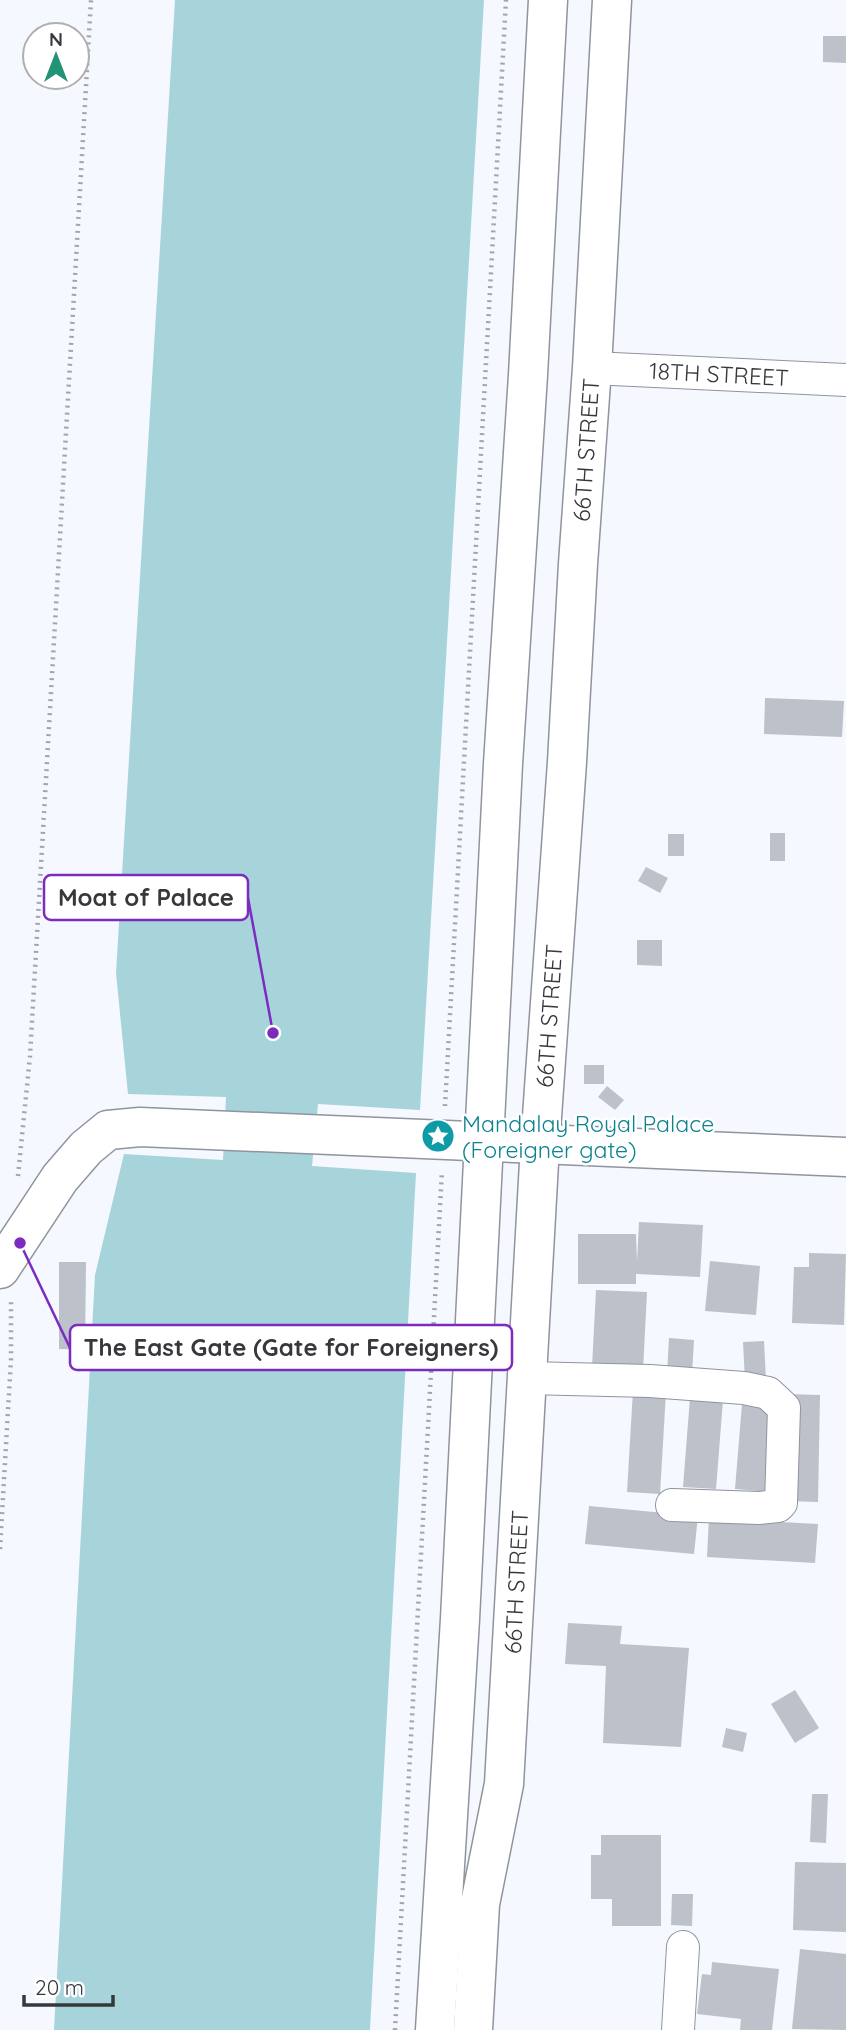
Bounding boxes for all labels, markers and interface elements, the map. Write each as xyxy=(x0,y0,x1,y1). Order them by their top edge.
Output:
north arrow xyxy=(21,21,91,91)
text: N xyxy=(49,27,63,51)
street label: 18TH STREET xyxy=(648,356,790,392)
street label: 66TH STREET xyxy=(567,377,605,523)
callout: Moat of Palace xyxy=(44,875,248,920)
text: Moat of Palace xyxy=(58,882,234,912)
street label: 66TH STREET xyxy=(530,943,568,1089)
place label: Mandalay Royal Palace (Foreigner gate) xyxy=(462,1109,714,1164)
place icon: Mandalay Royal Palace (Foreigner gate) xyxy=(419,1117,457,1155)
callout: The East Gate (Gate for Foreigners) xyxy=(70,1325,512,1370)
text: The East Gate (Gate for Foreigners) xyxy=(84,1332,498,1362)
street label: 66TH STREET xyxy=(498,1509,534,1655)
scale bar xyxy=(24,1964,114,2008)
text: 20 m xyxy=(35,1974,84,2000)

